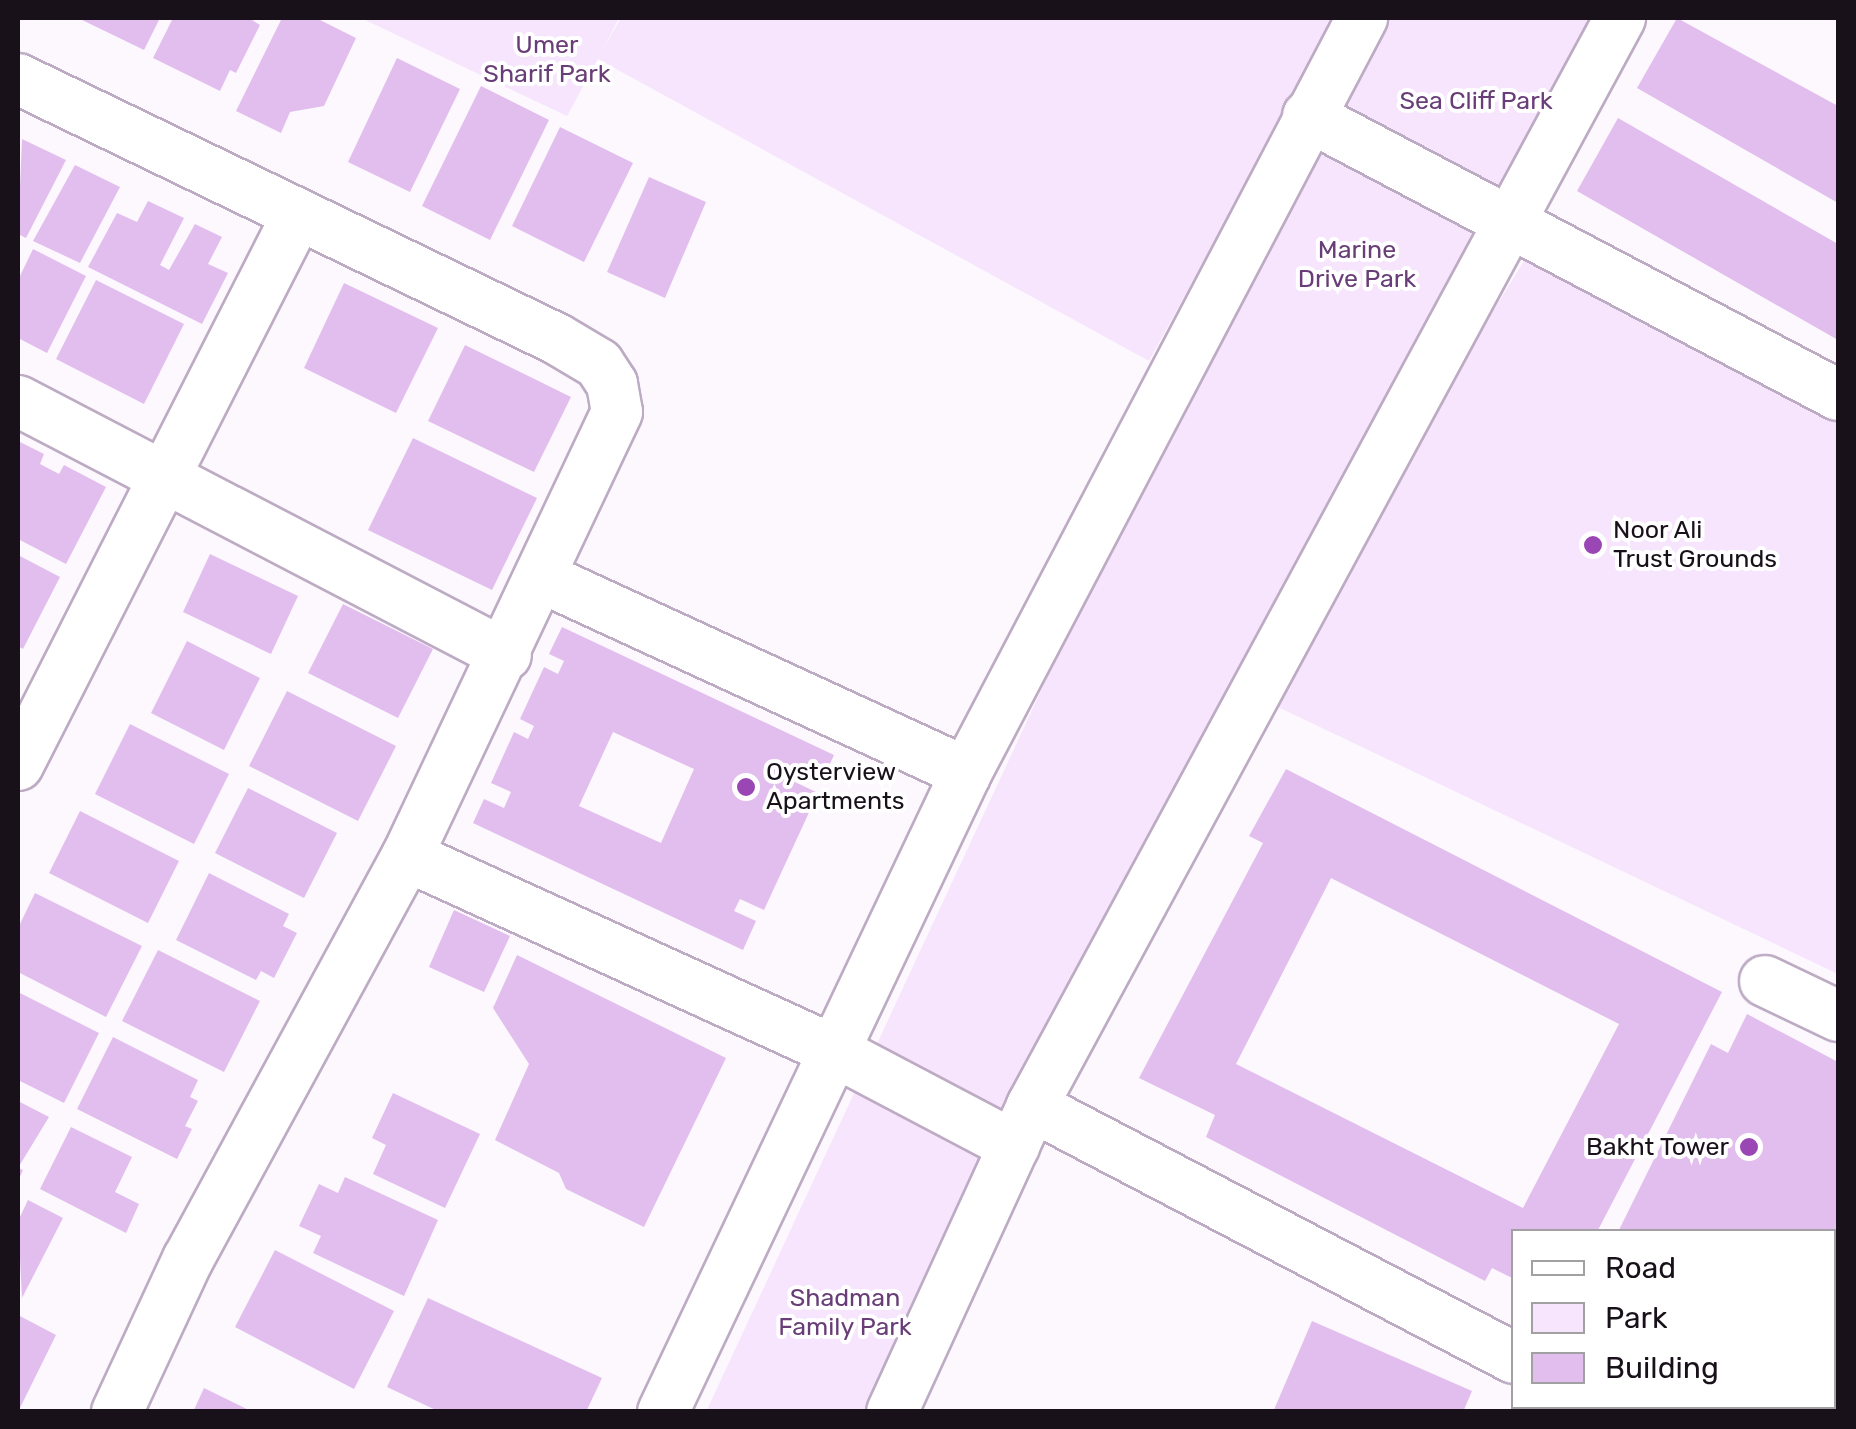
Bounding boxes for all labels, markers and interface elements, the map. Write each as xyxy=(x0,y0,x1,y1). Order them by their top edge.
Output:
park label: Umer Sharif Park xyxy=(483,31,611,90)
park label: Sea Cliff Park xyxy=(1399,86,1553,116)
park label: Marine Drive Park xyxy=(1298,236,1416,295)
place label: Noor Ali Trust Grounds xyxy=(1613,516,1777,575)
marker: Noor Ali Trust Grounds xyxy=(1582,534,1604,556)
place label: Oysterview Apartments xyxy=(766,758,904,817)
marker: Oysterview Apartments xyxy=(735,776,757,798)
place label: Bakht Tower xyxy=(1585,1132,1729,1162)
marker: Bakht Tower xyxy=(1738,1136,1760,1158)
legend xyxy=(1511,1229,1836,1409)
text: Road xyxy=(1605,1250,1676,1286)
park label: Shadman Family Park xyxy=(778,1284,912,1343)
text: Park xyxy=(1605,1300,1667,1336)
text: Building xyxy=(1605,1350,1719,1386)

